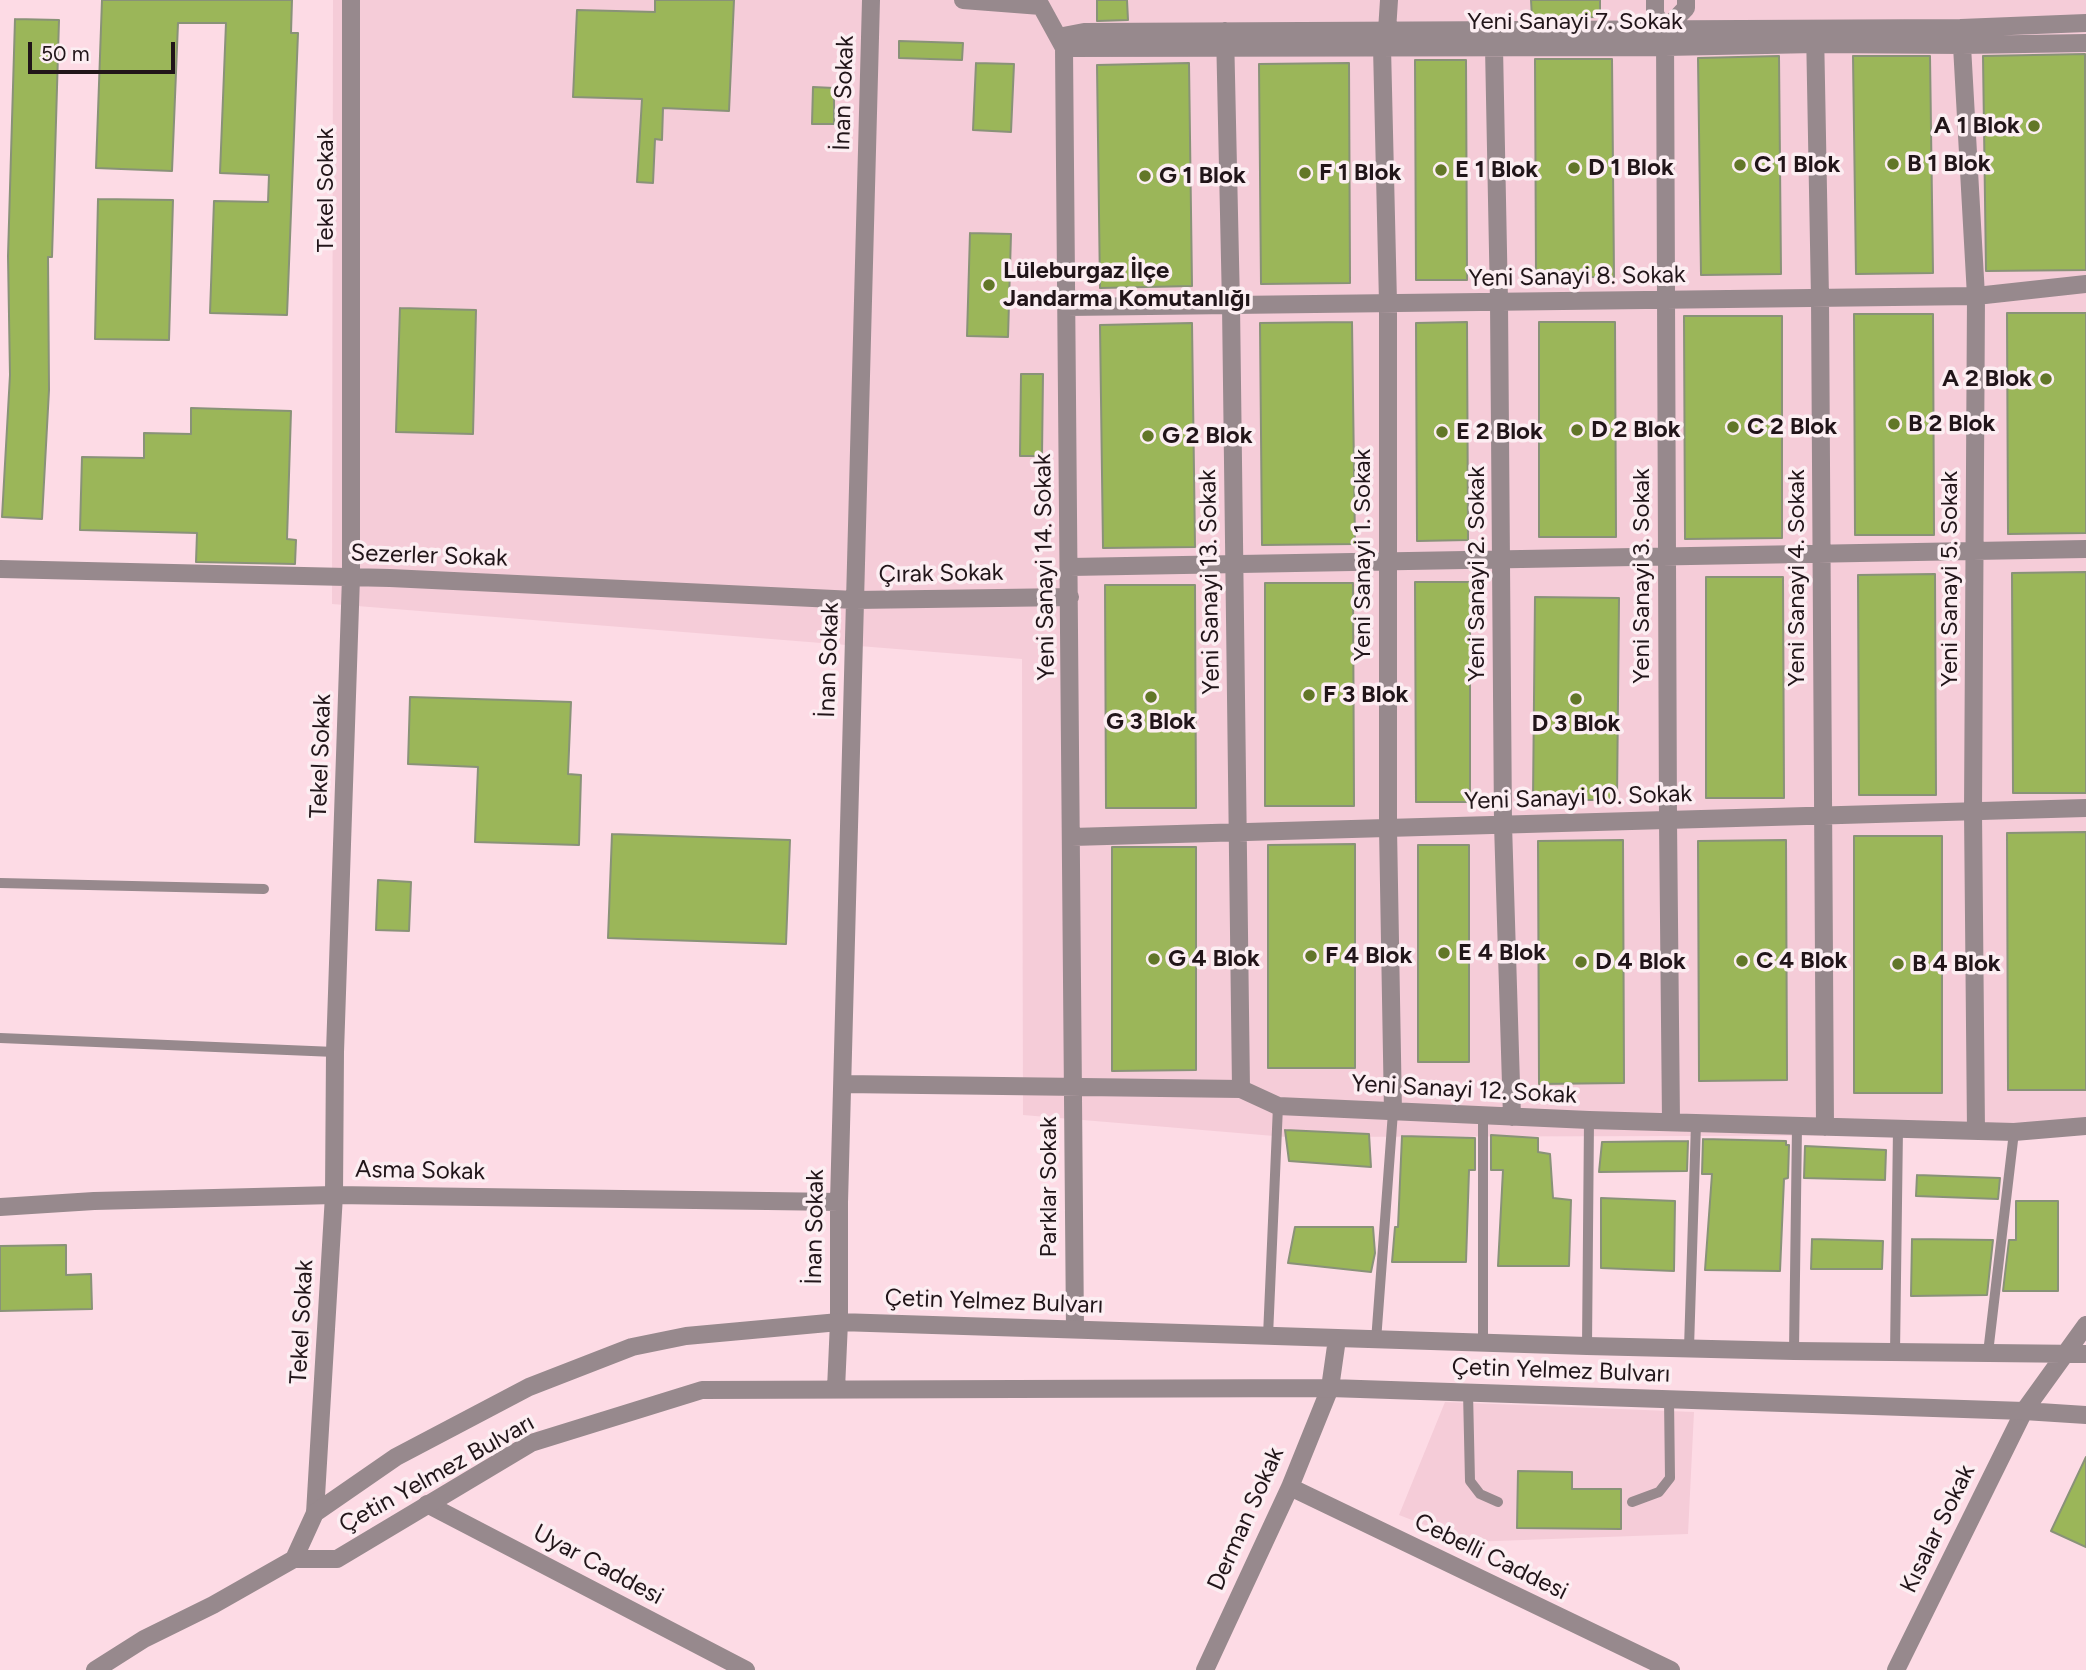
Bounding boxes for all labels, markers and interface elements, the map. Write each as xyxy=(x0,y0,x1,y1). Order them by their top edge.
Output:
street label: Yeni Sanayi 7. Sokak xyxy=(1467,8,1683,36)
scale bar xyxy=(32,28,178,72)
street label: İnan Sokak xyxy=(828,35,860,151)
text: 50 m xyxy=(41,41,90,66)
place label: A 1 Blok xyxy=(1934,112,2020,140)
marker: A 1 Blok xyxy=(2026,118,2042,134)
street label: Tekel Sokak xyxy=(312,128,340,252)
place label: B 1 Blok xyxy=(1907,150,1991,178)
place label: C 1 Blok xyxy=(1754,151,1840,179)
place label: D 1 Blok xyxy=(1588,154,1674,182)
place label: E 1 Blok xyxy=(1455,156,1538,184)
marker: B 1 Blok xyxy=(1885,156,1901,172)
marker: C 1 Blok xyxy=(1732,157,1748,173)
place label: F 1 Blok xyxy=(1319,159,1401,187)
marker: D 1 Blok xyxy=(1566,160,1582,176)
place label: G 1 Blok xyxy=(1159,162,1246,190)
marker: E 1 Blok xyxy=(1433,162,1449,178)
marker: F 1 Blok xyxy=(1297,165,1313,181)
marker: G 1 Blok xyxy=(1137,168,1153,184)
place label: Lüleburgaz İlçe Jandarma Komutanlığı xyxy=(1003,257,1251,313)
street label: Yeni Sanayi 8. Sokak xyxy=(1468,261,1686,293)
marker: Lüleburgaz İlçe Jandarma Komutanlığı xyxy=(981,277,997,293)
place label: A 2 Blok xyxy=(1942,365,2032,393)
marker: A 2 Blok xyxy=(2038,371,2054,387)
place label: B 2 Blok xyxy=(1908,410,1995,438)
place label: C 2 Blok xyxy=(1747,413,1837,441)
place label: D 2 Blok xyxy=(1591,416,1681,444)
marker: B 2 Blok xyxy=(1886,416,1902,432)
place label: E 2 Blok xyxy=(1456,418,1543,446)
marker: C 2 Blok xyxy=(1725,419,1741,435)
place label: G 2 Blok xyxy=(1162,422,1253,450)
marker: D 2 Blok xyxy=(1569,422,1585,438)
marker: E 2 Blok xyxy=(1434,424,1450,440)
marker: G 2 Blok xyxy=(1140,428,1156,444)
street label: Yeni Sanayi 1. Sokak xyxy=(1349,449,1377,661)
street label: Yeni Sanayi 14. Sokak xyxy=(1029,453,1061,681)
street label: Yeni Sanayi 2. Sokak xyxy=(1463,466,1491,682)
street label: Yeni Sanayi 3. Sokak xyxy=(1628,468,1656,684)
street label: Yeni Sanayi 13. Sokak xyxy=(1194,469,1226,695)
street label: Yeni Sanayi 4. Sokak xyxy=(1783,469,1811,687)
street label: Yeni Sanayi 5. Sokak xyxy=(1936,471,1964,687)
street label: Sezerler Sokak xyxy=(350,539,508,573)
street label: Çırak Sokak xyxy=(878,559,1004,589)
street label: İnan Sokak xyxy=(813,602,845,718)
place label: F 3 Blok xyxy=(1323,681,1409,709)
marker: F 3 Blok xyxy=(1301,687,1317,703)
marker: G 3 Blok xyxy=(1143,689,1159,705)
marker: D 3 Blok xyxy=(1568,691,1584,707)
street label: Tekel Sokak xyxy=(304,693,338,819)
place label: G 3 Blok xyxy=(1106,708,1196,736)
place label: D 3 Blok xyxy=(1531,710,1621,738)
street label: Yeni Sanayi 10. Sokak xyxy=(1464,780,1692,816)
place label: E 4 Blok xyxy=(1458,939,1546,967)
place label: F 4 Blok xyxy=(1325,942,1412,970)
place label: G 4 Blok xyxy=(1168,945,1260,973)
marker: E 4 Blok xyxy=(1436,945,1452,961)
place label: C 4 Blok xyxy=(1756,947,1847,975)
marker: F 4 Blok xyxy=(1303,948,1319,964)
place label: D 4 Blok xyxy=(1595,948,1686,976)
place label: B 4 Blok xyxy=(1912,950,2001,978)
marker: G 4 Blok xyxy=(1146,951,1162,967)
marker: C 4 Blok xyxy=(1734,953,1750,969)
marker: D 4 Blok xyxy=(1573,954,1589,970)
marker: B 4 Blok xyxy=(1890,956,1906,972)
street label: Yeni Sanayi 12. Sokak xyxy=(1351,1070,1577,1110)
street label: Parklar Sokak xyxy=(1035,1116,1063,1258)
street label: Asma Sokak xyxy=(355,1155,485,1187)
street label: İnan Sokak xyxy=(800,1169,830,1285)
street label: Tekel Sokak xyxy=(284,1259,320,1385)
street label: Çetin Yelmez Bulvarı xyxy=(884,1284,1104,1320)
street label: Çetin Yelmez Bulvarı xyxy=(1451,1353,1671,1389)
street label: Çetin Yelmez Bulvarı xyxy=(334,1408,540,1540)
street label: Derman Sokak xyxy=(1202,1443,1290,1595)
street label: Kısalar Sokak xyxy=(1895,1460,1981,1598)
street label: Cebelli Caddesi xyxy=(1410,1507,1572,1607)
street label: Uyar Caddesi xyxy=(528,1519,668,1611)

